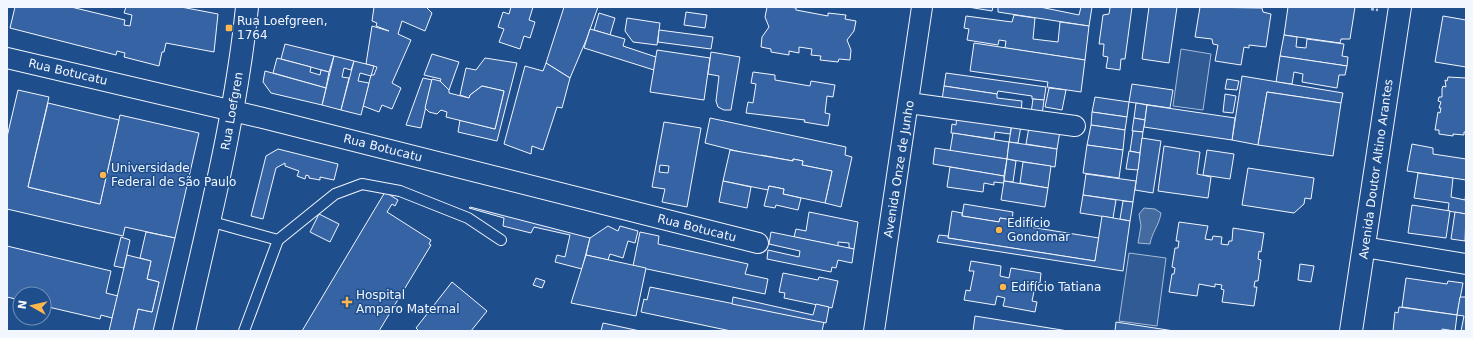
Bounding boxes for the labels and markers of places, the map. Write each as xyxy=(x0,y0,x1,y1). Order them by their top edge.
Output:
place label: Rua Loefgreen, 1764 xyxy=(237,14,327,42)
marker: Rua Loefgreen, 1764 xyxy=(224,23,234,33)
place label: Universidade Federal de São Paulo xyxy=(111,161,236,189)
marker: Universidade Federal de São Paulo xyxy=(98,170,108,180)
place label: Edifício Gondomar xyxy=(1007,216,1070,244)
marker: Edifício Gondomar xyxy=(994,225,1004,235)
place label: Edifício Tatiana xyxy=(1011,280,1101,294)
marker: Edifício Tatiana xyxy=(998,282,1008,292)
place label: Hospital Amparo Maternal xyxy=(356,288,460,316)
marker: Hospital Amparo Maternal xyxy=(341,296,353,308)

